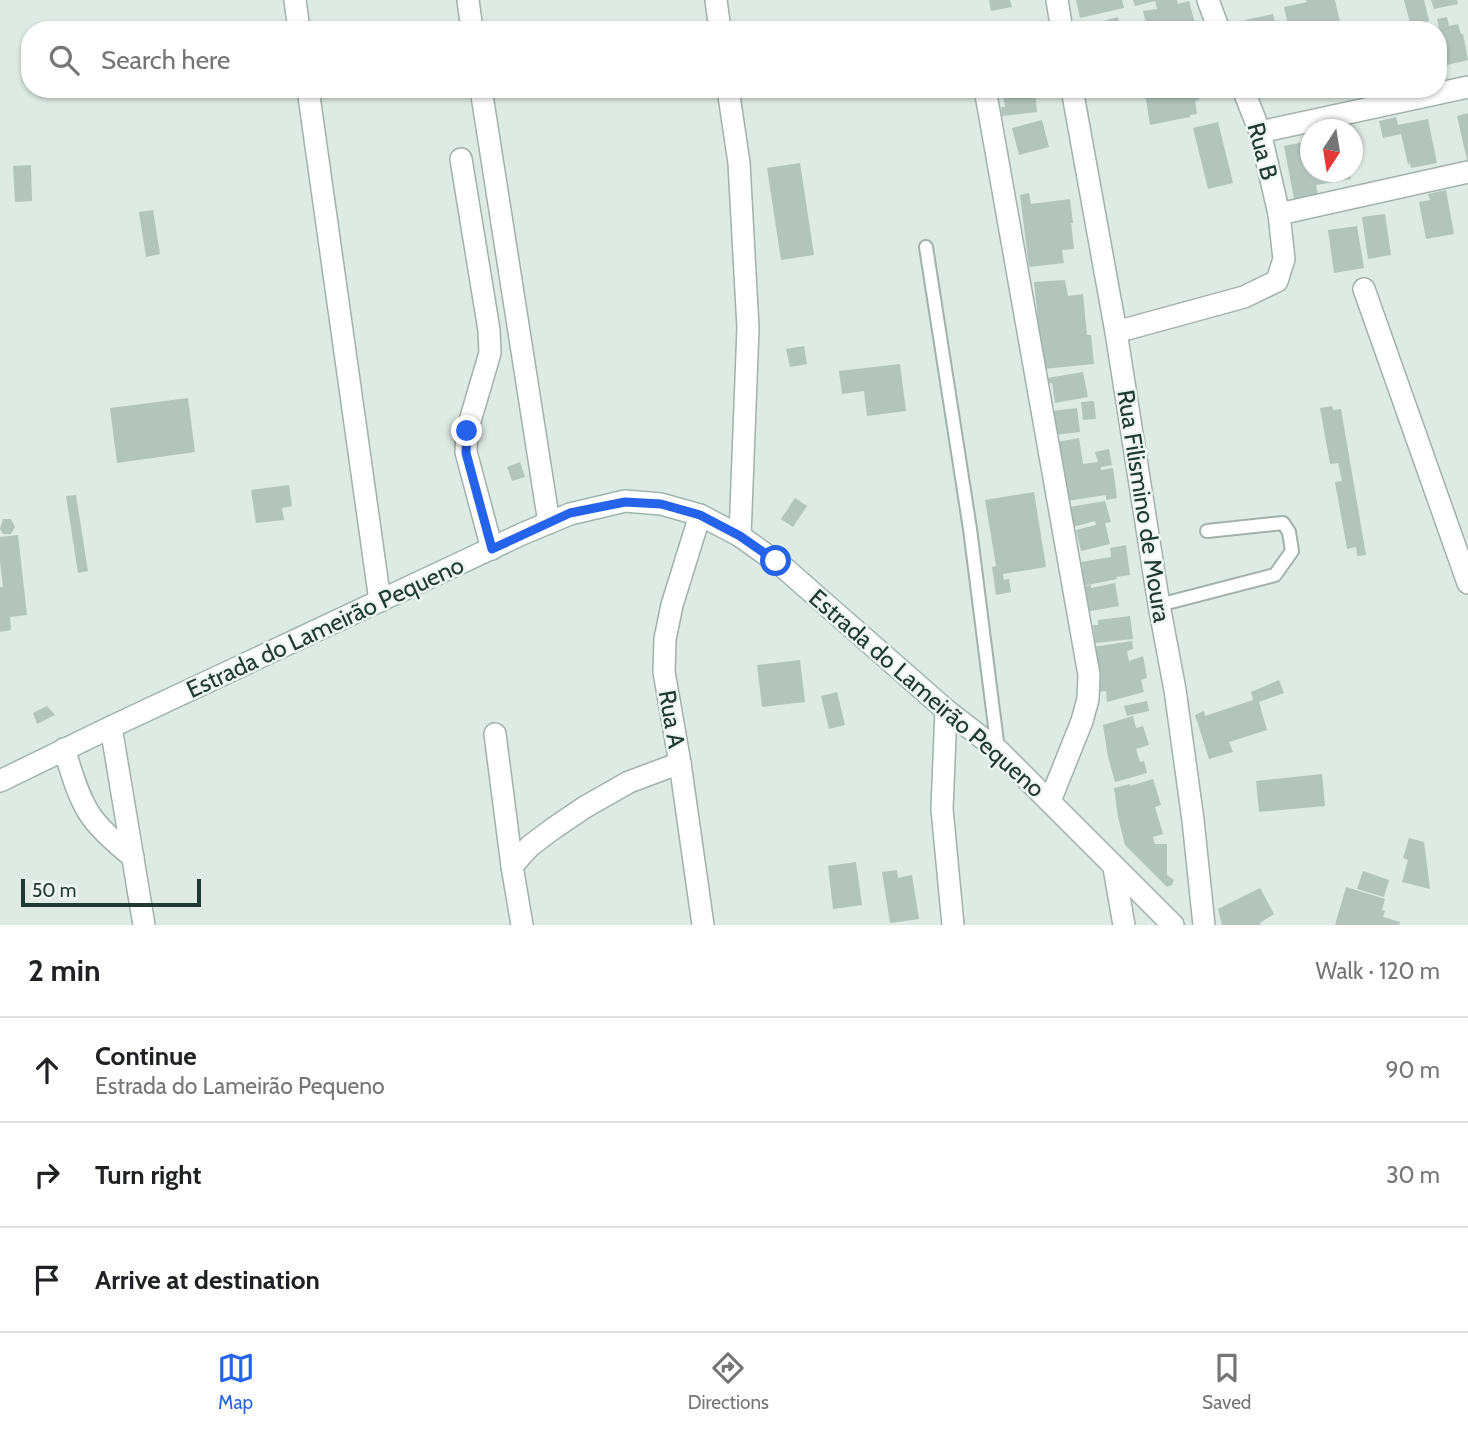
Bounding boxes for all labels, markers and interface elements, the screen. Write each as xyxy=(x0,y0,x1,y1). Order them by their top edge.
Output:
search box xyxy=(21,21,1447,98)
icon: search xyxy=(45,41,83,79)
text: Search here xyxy=(101,44,230,76)
street label: Rua B xyxy=(1241,119,1285,183)
north arrow xyxy=(1300,119,1363,182)
street label: Rua Filismino de Moura xyxy=(1111,388,1177,625)
route end xyxy=(451,415,482,446)
route start xyxy=(760,545,791,576)
street label: Estrada do Lameirão Pequeno xyxy=(182,550,468,704)
street label: Estrada do Lameirão Pequeno xyxy=(803,583,1051,803)
street label: Rua A xyxy=(653,688,691,751)
scale bar xyxy=(21,876,201,908)
text: 50 m xyxy=(32,879,76,902)
text: 2 min xyxy=(28,952,100,989)
text: Walk · 120 m xyxy=(1316,957,1440,985)
text: Continue xyxy=(95,1040,197,1072)
icon: ahead xyxy=(28,1051,66,1089)
text: 90 m xyxy=(1386,1056,1440,1084)
text: Estrada do Lameirão Pequeno xyxy=(95,1072,385,1100)
icon: right xyxy=(28,1156,66,1194)
text: Turn right xyxy=(95,1159,201,1191)
text: 30 m xyxy=(1386,1161,1440,1189)
icon: arrive xyxy=(28,1261,66,1299)
text: Arrive at destination xyxy=(95,1264,320,1296)
tab: Map xyxy=(217,1349,255,1414)
tab: Directions xyxy=(688,1349,769,1414)
tab: Saved xyxy=(1202,1349,1251,1414)

